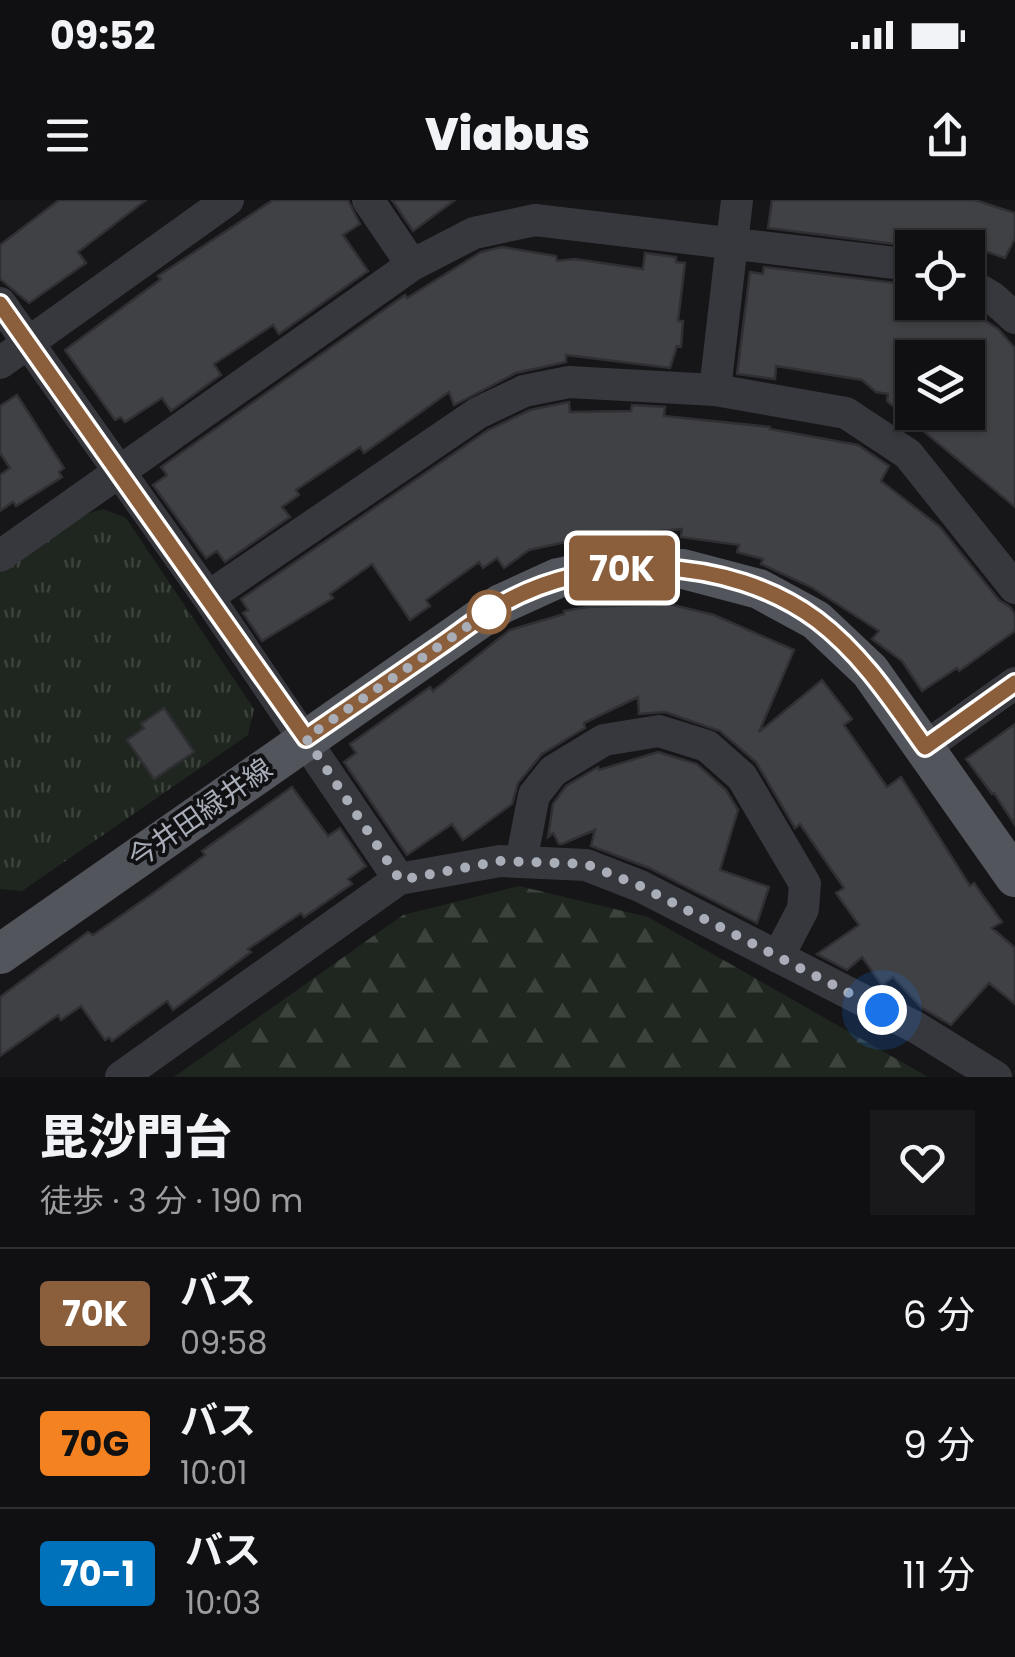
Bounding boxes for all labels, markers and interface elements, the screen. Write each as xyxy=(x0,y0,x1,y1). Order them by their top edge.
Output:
text: 09:52 xyxy=(50,9,155,62)
text: Viabus xyxy=(425,103,590,166)
icon: menu xyxy=(40,108,95,163)
icon: share xyxy=(920,108,975,163)
map controls xyxy=(895,230,985,430)
button: locate xyxy=(895,230,985,320)
button: layers xyxy=(895,340,985,430)
line badge: 70K xyxy=(564,536,680,600)
text: 70K xyxy=(589,544,655,593)
unlabelled marker xyxy=(468,591,510,633)
street label: 今井田緑井線 xyxy=(120,749,280,878)
your location xyxy=(857,985,907,1035)
text: 毘沙門台 xyxy=(40,1104,232,1171)
button: heart xyxy=(870,1110,975,1215)
text: 徒歩 · 3 分 · 190 m xyxy=(40,1178,303,1223)
text: バス xyxy=(180,1264,256,1317)
text: 6 分 xyxy=(903,1288,975,1341)
text: 70K xyxy=(62,1289,128,1338)
text: 09:58 xyxy=(180,1320,267,1365)
text: バス xyxy=(180,1394,256,1447)
text: 9 分 xyxy=(903,1418,975,1471)
text: 70G xyxy=(61,1419,129,1468)
text: 10:01 xyxy=(180,1450,248,1495)
text: バス xyxy=(185,1524,261,1577)
text: 11 分 xyxy=(903,1548,975,1601)
text: 70-1 xyxy=(60,1549,135,1598)
text: 10:03 xyxy=(185,1580,261,1625)

